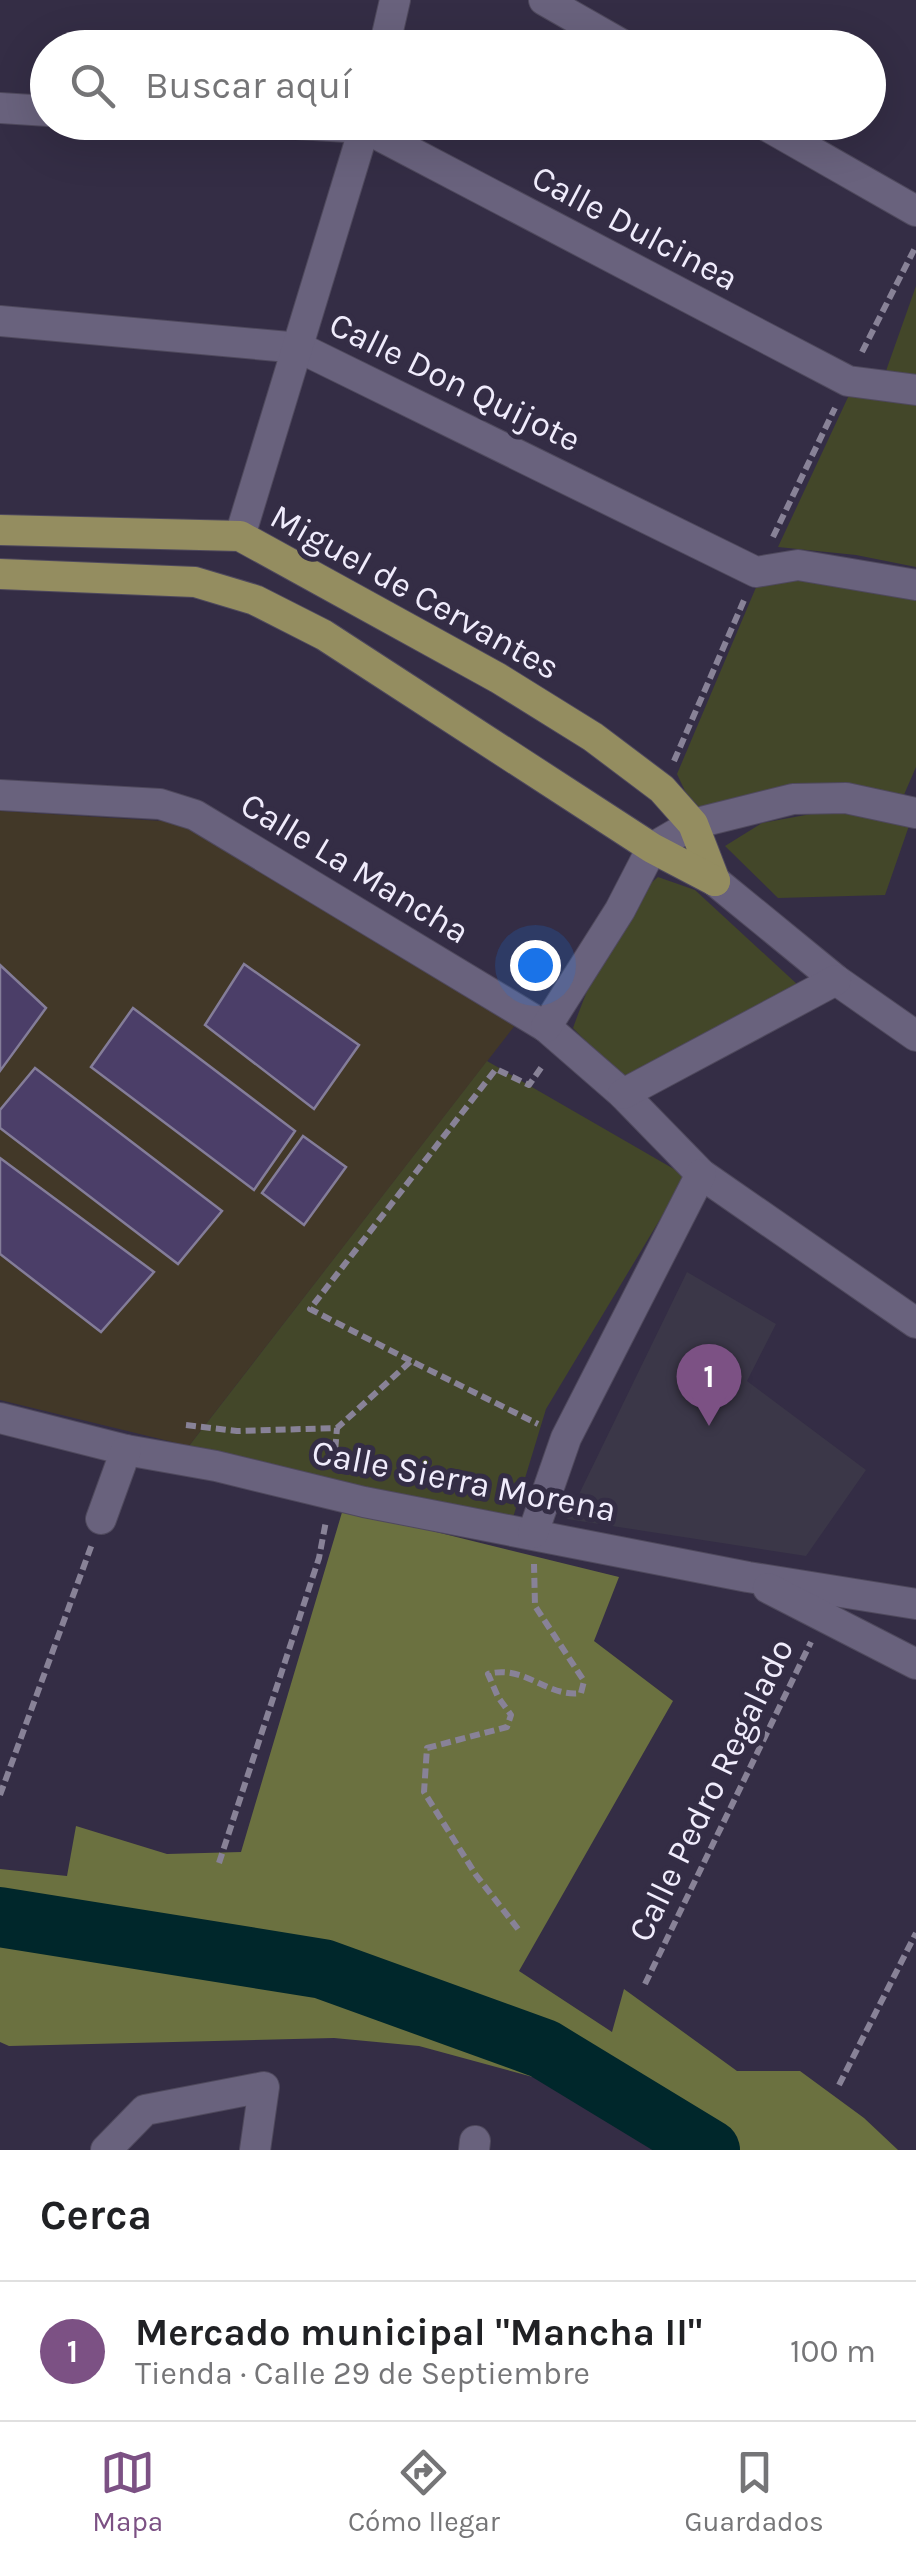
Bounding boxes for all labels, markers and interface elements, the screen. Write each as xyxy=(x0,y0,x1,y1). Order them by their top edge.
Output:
search box xyxy=(30,30,886,140)
icon: search xyxy=(65,58,120,113)
text: Buscar aquí xyxy=(145,63,352,108)
street label: Calle Dulcinea xyxy=(525,156,745,300)
street label: Calle Don Quijote xyxy=(323,304,587,460)
street label: Miguel de Cervantes xyxy=(263,496,567,688)
street label: Calle La Mancha xyxy=(233,784,477,952)
your location xyxy=(510,940,561,991)
pin: 1 xyxy=(676,1344,742,1426)
street label: Calle Sierra Morena xyxy=(309,1431,619,1531)
street label: Calle Pedro Regalado xyxy=(620,1632,802,1948)
text: Cerca xyxy=(40,2190,152,2240)
text: Mercado municipal "Mancha II" xyxy=(135,2310,702,2355)
text: 1 xyxy=(67,2333,78,2370)
text: 100 m xyxy=(790,2333,876,2370)
text: Tienda · Calle 29 de Septiembre xyxy=(135,2355,590,2392)
tab: Mapa xyxy=(92,2445,163,2538)
tab: Cómo llegar xyxy=(348,2445,500,2538)
tab: Guardados xyxy=(685,2445,824,2538)

